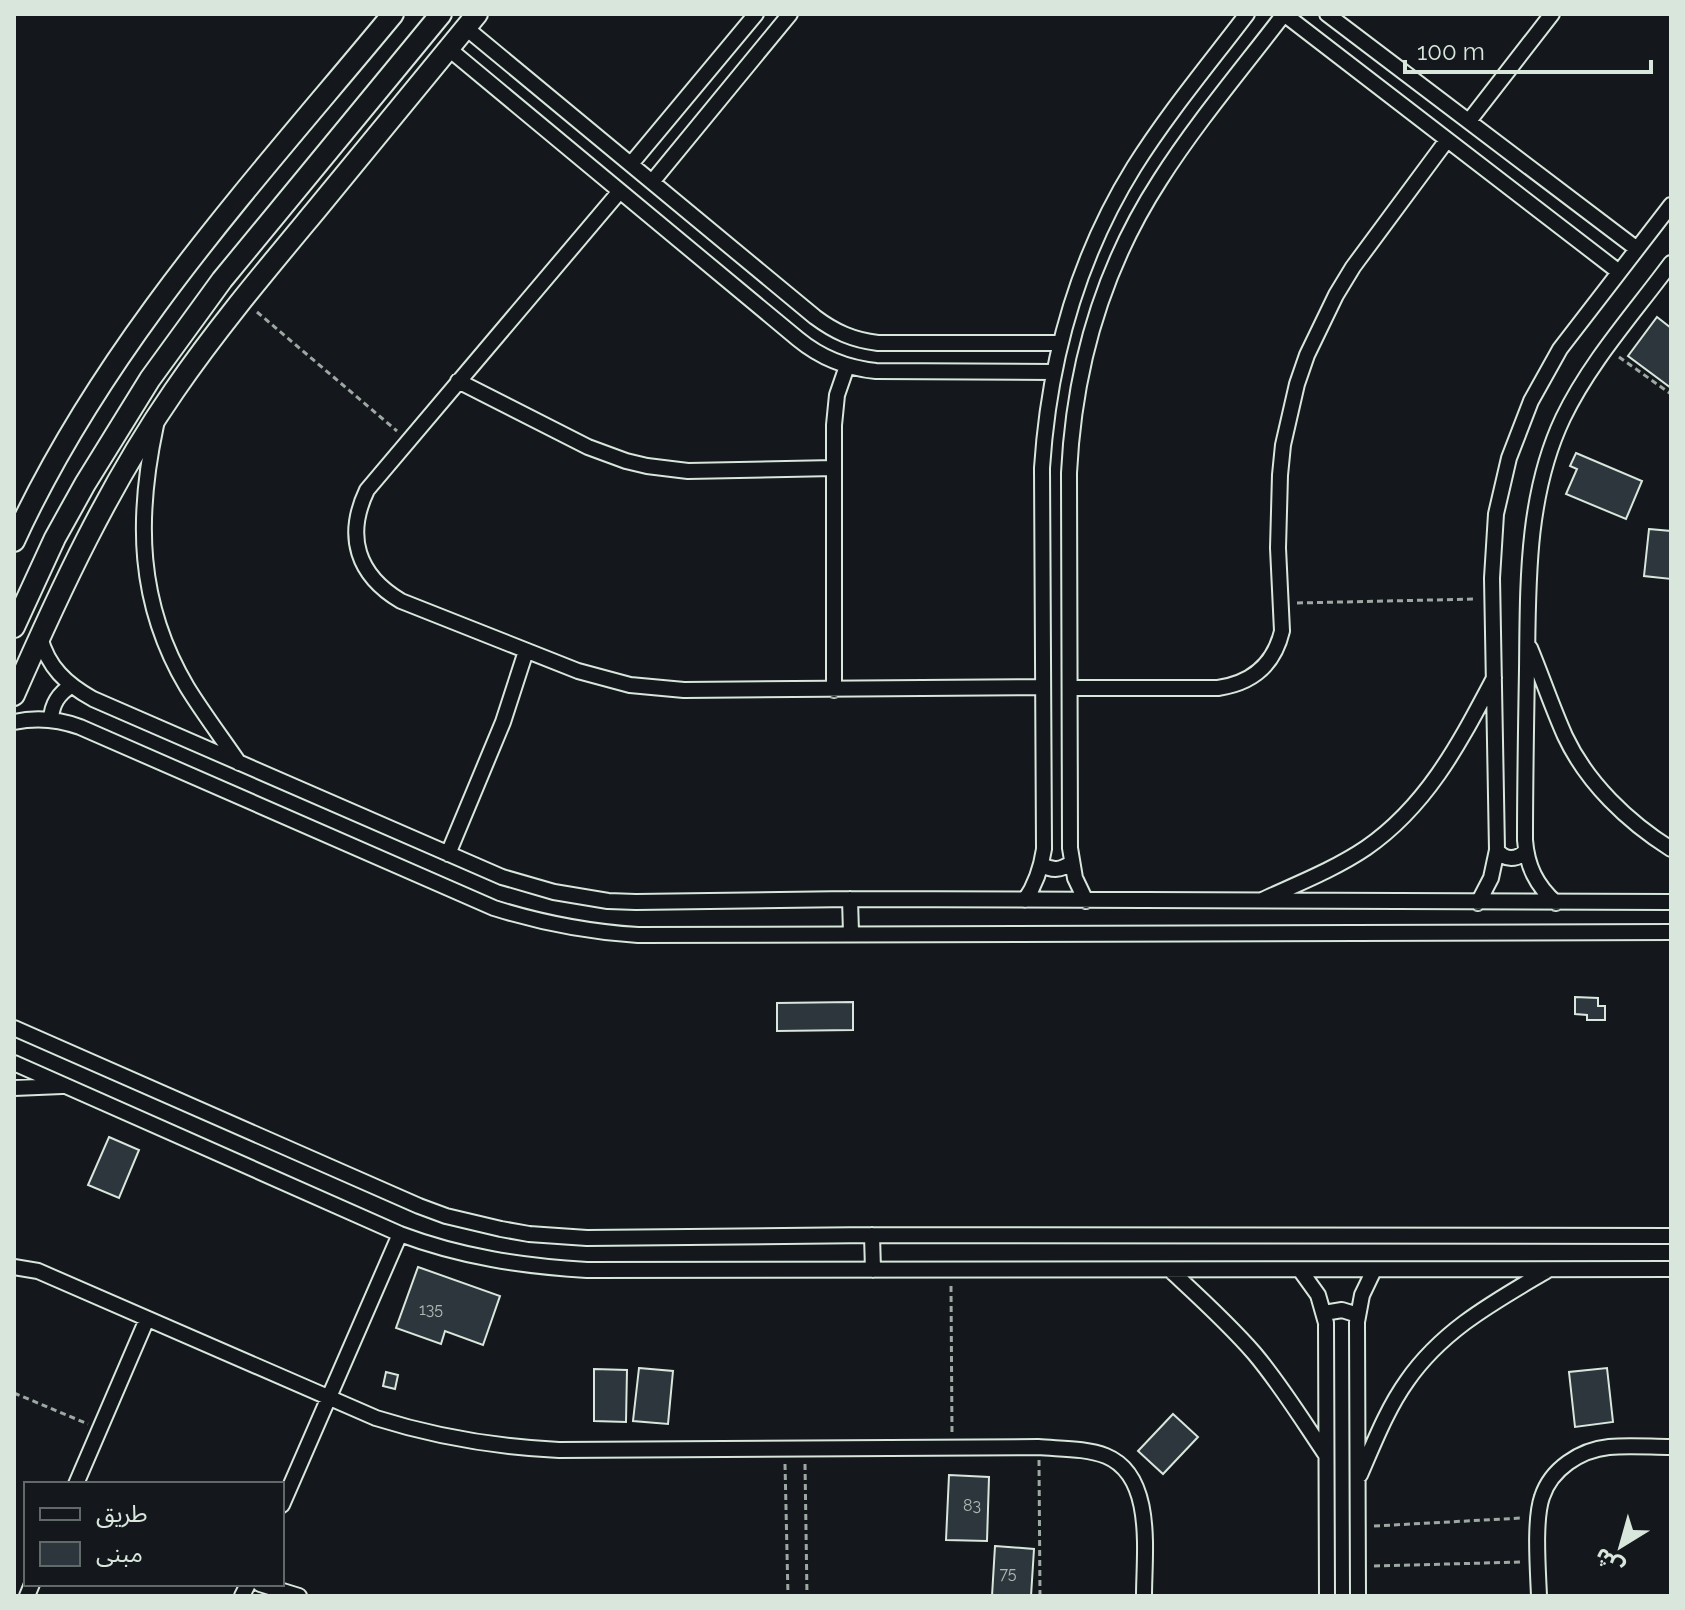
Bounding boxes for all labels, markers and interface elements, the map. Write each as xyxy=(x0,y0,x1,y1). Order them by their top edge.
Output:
scale bar xyxy=(1405,24,1651,74)
text: 100 m xyxy=(1417,37,1485,66)
house number: 135 xyxy=(419,1300,443,1319)
legend xyxy=(24,1482,284,1586)
house number: 83 xyxy=(963,1496,981,1515)
text: طريق xyxy=(96,1499,148,1529)
north arrow xyxy=(1581,1506,1661,1586)
text: مبنى xyxy=(96,1539,143,1568)
text: ش xyxy=(1589,1543,1629,1581)
house number: 75 xyxy=(999,1564,1017,1583)

